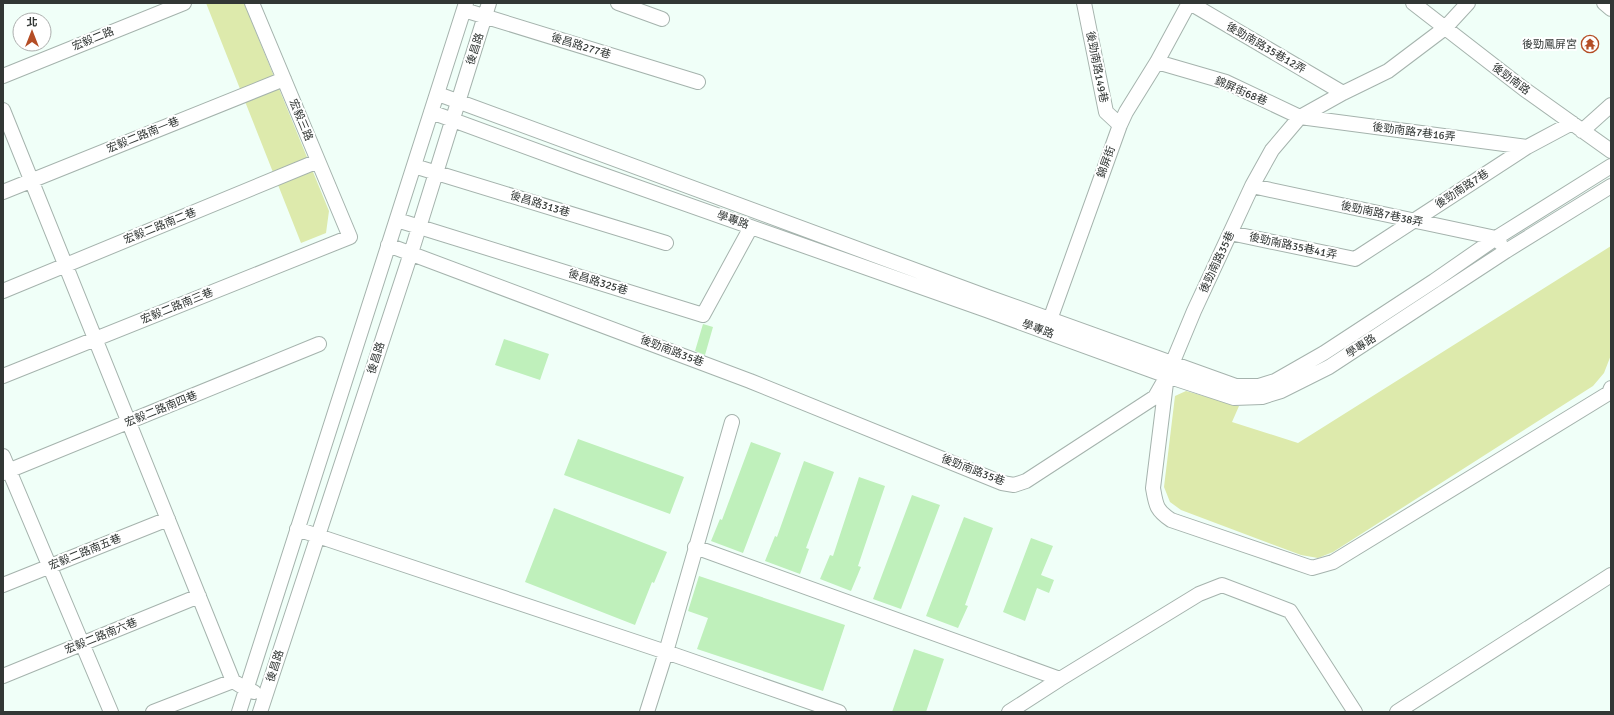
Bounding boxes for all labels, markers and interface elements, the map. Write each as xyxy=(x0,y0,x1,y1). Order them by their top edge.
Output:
north arrow xyxy=(12,12,52,52)
text: 北 xyxy=(27,16,38,29)
street label: 後勁南路35巷12弄 xyxy=(1224,20,1308,76)
street label: 宏毅二路 xyxy=(70,25,116,53)
street label: 後勁南路149巷 xyxy=(1084,30,1110,104)
street label: 後昌路 xyxy=(464,31,486,67)
street label: 後昌路277巷 xyxy=(550,31,612,61)
temple icon: 後勁鳳屏宮 xyxy=(1580,34,1600,54)
place label: 後勁鳳屏宮 xyxy=(1522,38,1577,51)
street label: 後勁南路 xyxy=(1490,61,1532,97)
street label: 錦屏街68巷 xyxy=(1213,74,1269,108)
street label: 宏毅三路 xyxy=(286,97,316,143)
street label: 宏毅二路南一巷 xyxy=(105,115,181,155)
street label: 後勁南路7巷16弄 xyxy=(1372,120,1456,144)
street label: 錦屏街 xyxy=(1094,144,1118,180)
street label: 後勁南路7巷 xyxy=(1433,167,1491,211)
street label: 後昌路313巷 xyxy=(509,189,571,219)
street label: 後勁南路7巷38弄 xyxy=(1340,199,1424,229)
street label: 宏毅二路南二巷 xyxy=(122,206,198,246)
street label: 學專路 xyxy=(715,208,751,232)
street label: 後勁南路35巷 xyxy=(1197,229,1237,295)
street label: 後勁南路35巷41弄 xyxy=(1248,230,1338,262)
street label: 後昌路325巷 xyxy=(567,267,629,297)
street label: 宏毅二路南三巷 xyxy=(139,286,215,326)
street label: 學專路 xyxy=(1020,317,1056,341)
street label: 學專路 xyxy=(1344,332,1378,360)
street label: 後勁南路35巷 xyxy=(638,333,706,369)
street label: 後昌路 xyxy=(365,340,387,376)
street label: 宏毅二路南四巷 xyxy=(123,389,199,429)
street label: 後勁南路35巷 xyxy=(939,452,1007,488)
street label: 宏毅二路南五巷 xyxy=(47,532,123,572)
street label: 宏毅二路南六巷 xyxy=(63,616,139,656)
street label: 後昌路 xyxy=(264,648,286,684)

